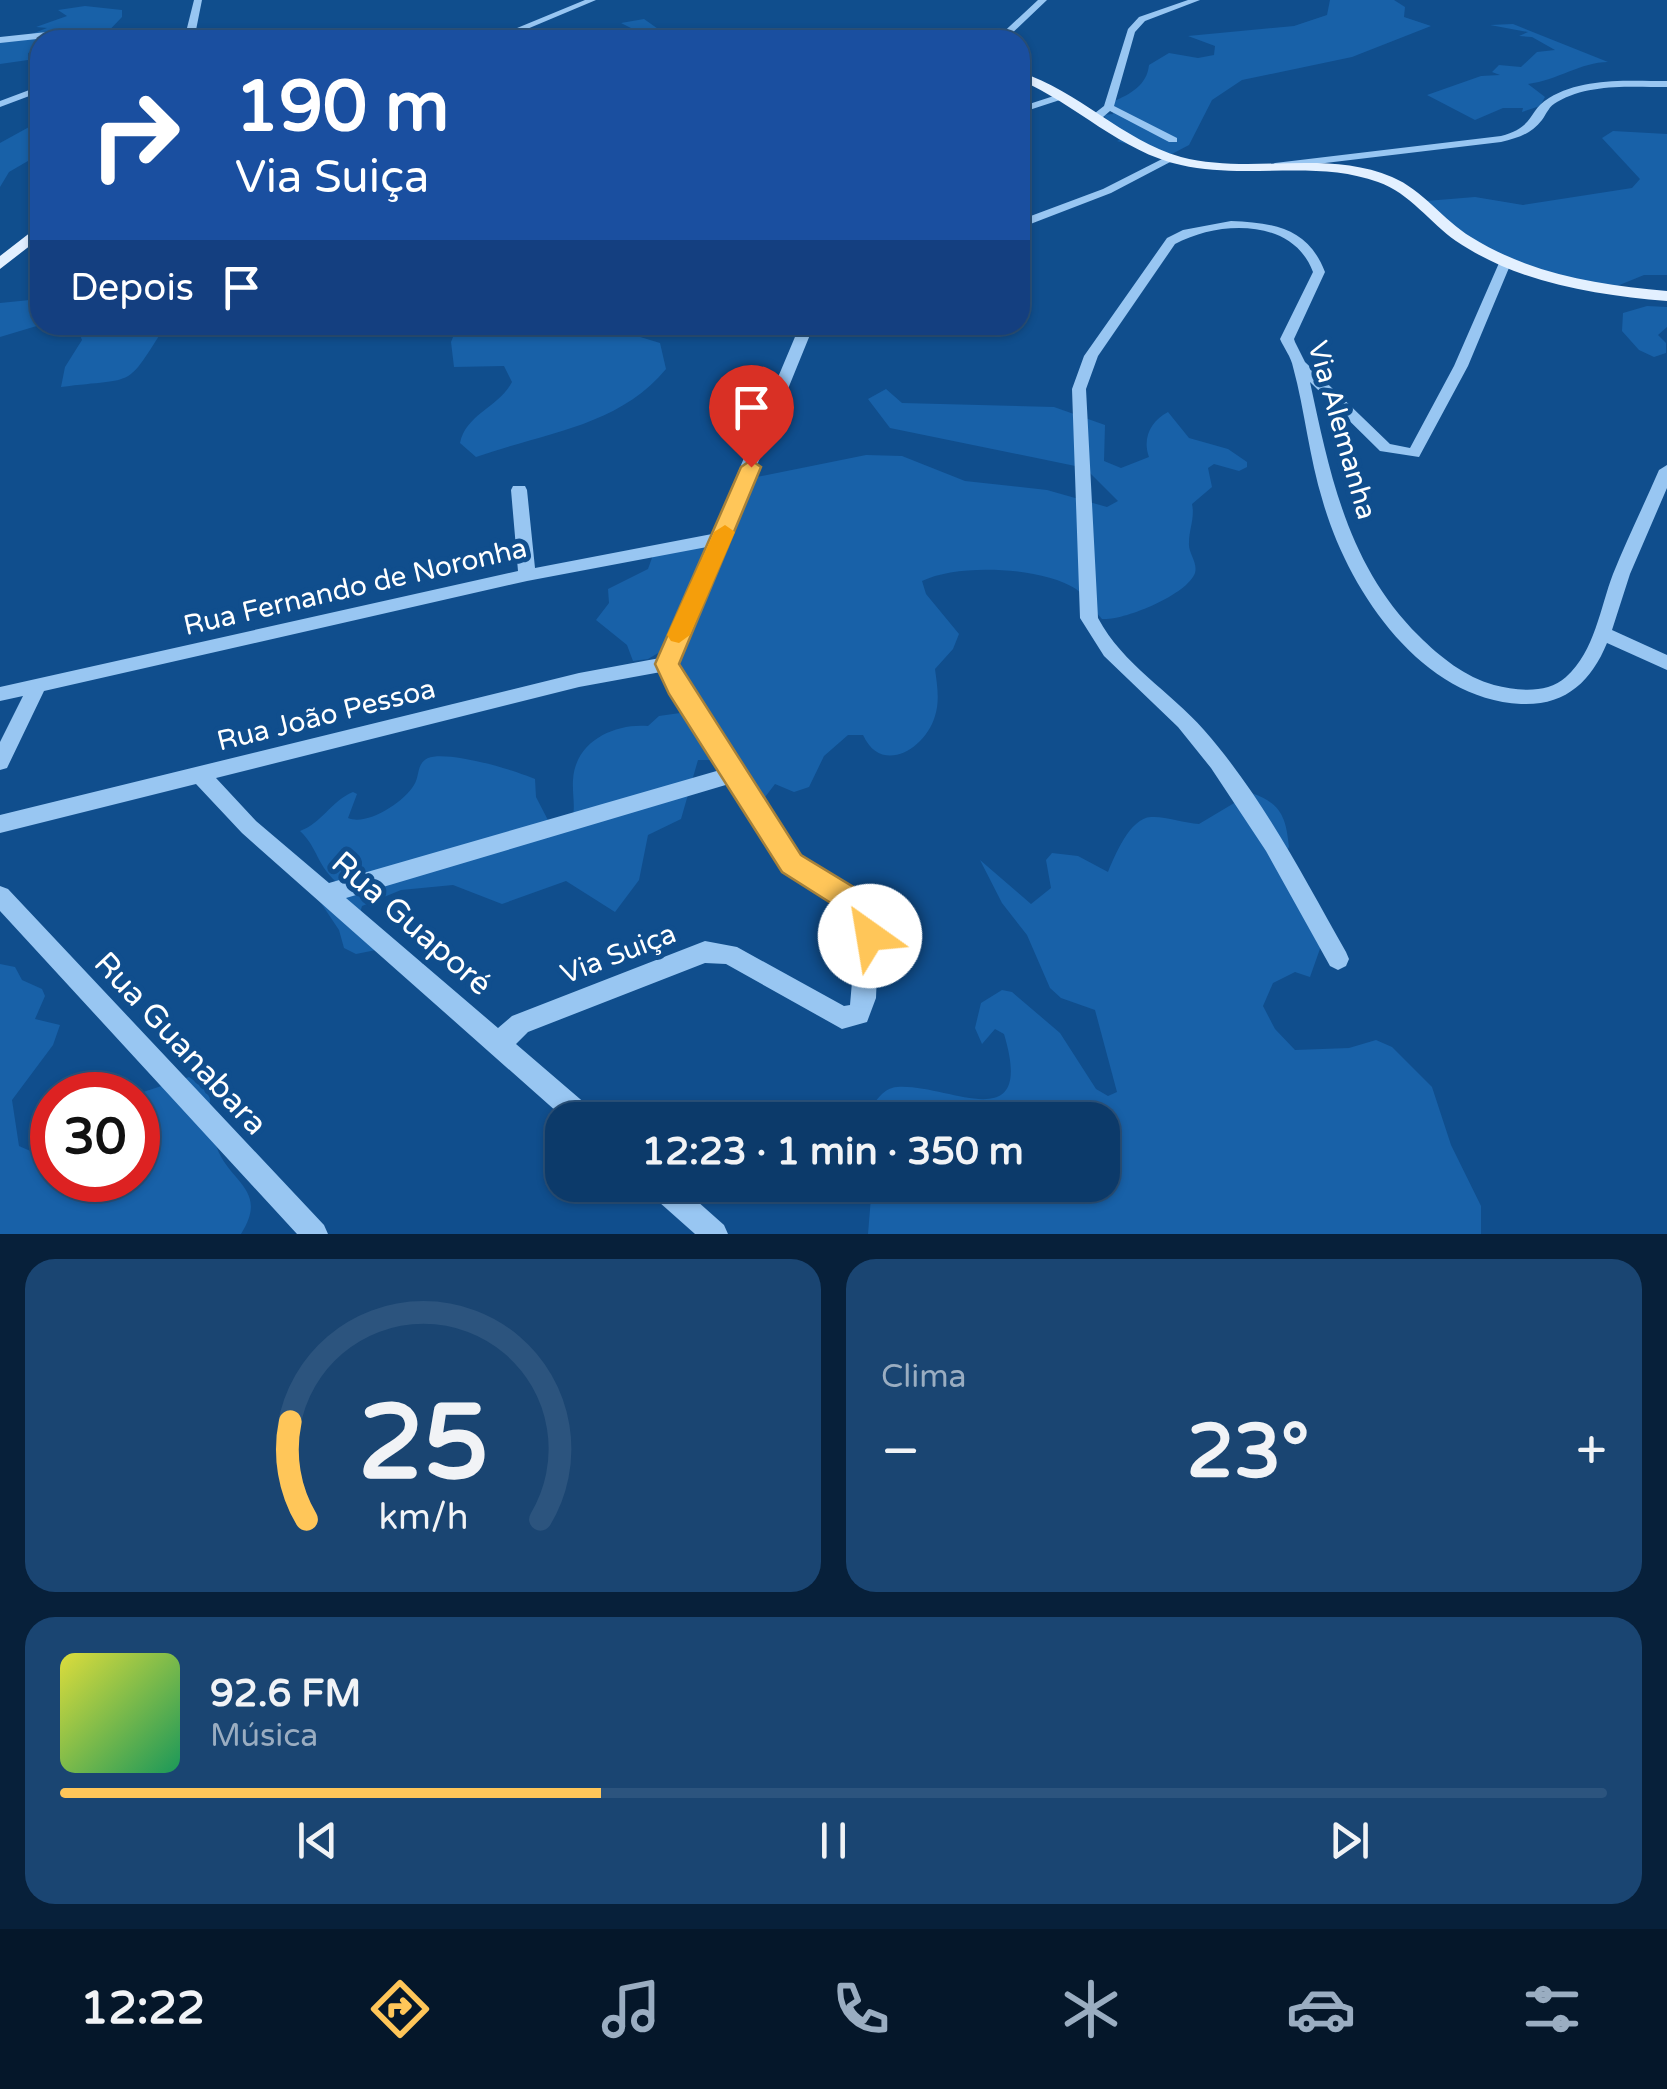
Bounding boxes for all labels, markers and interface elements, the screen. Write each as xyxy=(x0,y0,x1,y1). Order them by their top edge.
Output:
text: 190 m xyxy=(235,66,449,150)
icon: right xyxy=(70,70,200,200)
text: Via Suiça xyxy=(235,151,429,205)
icon: arrive xyxy=(214,260,269,315)
text: Depois xyxy=(70,265,194,311)
street label: Via Alemanha xyxy=(1300,337,1384,523)
pin xyxy=(709,365,794,468)
icon: arrive xyxy=(724,380,779,435)
street label: Rua Fernando de Noronha xyxy=(180,531,530,643)
street label: Rua João Pessoa xyxy=(213,671,439,759)
street label: Rua Guaporé xyxy=(323,844,499,1004)
position arrow xyxy=(818,884,922,988)
street label: Via Suiça xyxy=(556,916,681,991)
street label: Rua Guanabara xyxy=(86,944,275,1143)
speed limit sign: 30 xyxy=(30,1072,160,1202)
text: 12:23 · 1 min · 350 m xyxy=(641,1129,1024,1175)
text: Clima xyxy=(881,1358,967,1396)
text: 25 xyxy=(358,1382,488,1507)
text: 23° xyxy=(1187,1407,1309,1497)
text: − xyxy=(881,1419,920,1485)
text: + xyxy=(1576,1419,1607,1485)
text: km/h xyxy=(378,1496,468,1539)
text: 92.6 FM xyxy=(210,1671,361,1717)
text: Música xyxy=(210,1717,318,1755)
icon: previous xyxy=(290,1813,345,1868)
icon: pause xyxy=(806,1813,861,1868)
icon: next xyxy=(1322,1813,1377,1868)
icon: directions xyxy=(365,1974,435,2044)
icon: music xyxy=(596,1974,666,2044)
icon: phone xyxy=(826,1974,896,2044)
icon: climate xyxy=(1056,1974,1126,2044)
icon: car xyxy=(1286,1974,1356,2044)
icon: filters xyxy=(1517,1974,1587,2044)
text: 12:22 xyxy=(80,1982,205,2036)

